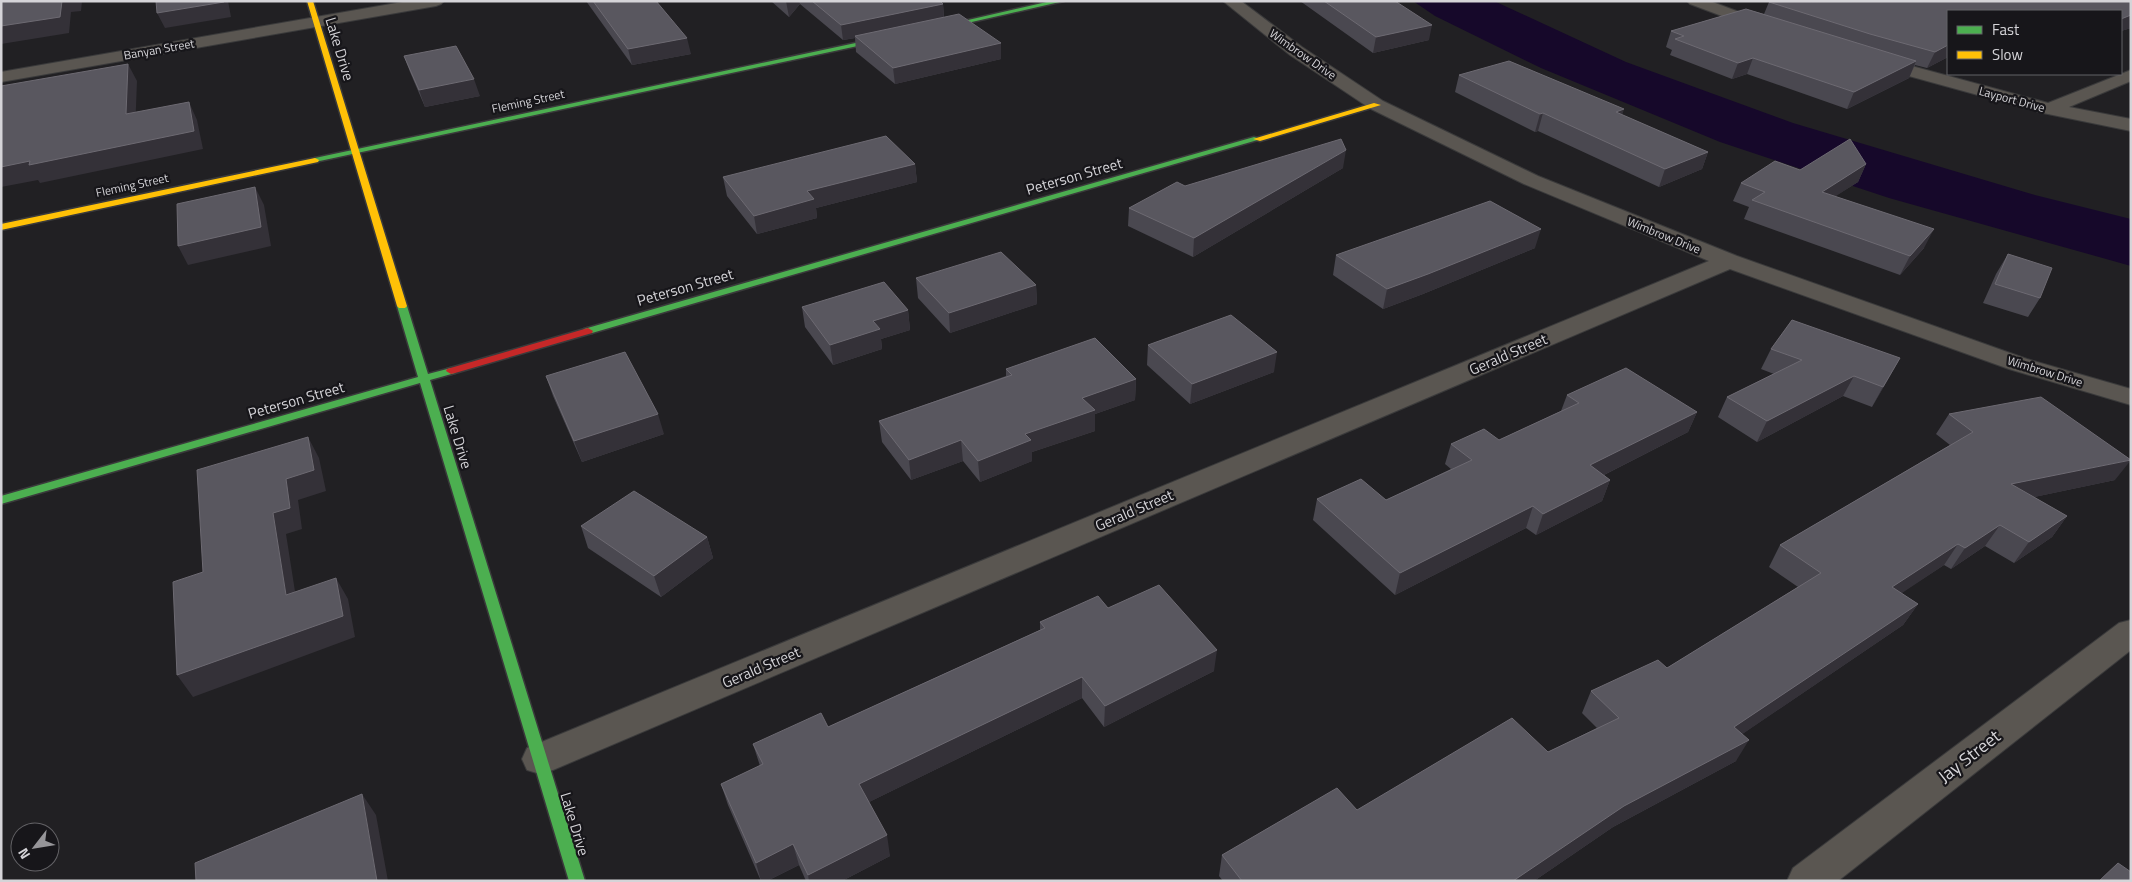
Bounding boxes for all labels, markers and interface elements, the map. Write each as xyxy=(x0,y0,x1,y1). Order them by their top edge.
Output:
legend xyxy=(1947,10,2122,75)
street label: Lake Drive xyxy=(319,14,361,84)
text: Fast xyxy=(1992,18,2020,41)
street label: Wimbrow Drive xyxy=(1266,24,1340,84)
street label: Banyan Street xyxy=(122,33,197,65)
text: Slow xyxy=(1992,43,2023,66)
street label: Layport Drive xyxy=(1977,81,2047,117)
street label: Fleming Street xyxy=(490,84,567,118)
street label: Peterson Street xyxy=(1023,151,1126,201)
street label: Fleming Street xyxy=(94,168,171,202)
street label: Wimbrow Drive xyxy=(1624,212,1704,258)
street label: Peterson Street xyxy=(634,262,737,312)
street label: Gerald Street xyxy=(1465,327,1551,381)
street label: Wimbrow Drive xyxy=(2005,351,2085,391)
street label: Peterson Street xyxy=(245,375,348,425)
street label: Lake Drive xyxy=(437,402,479,472)
street label: Gerald Street xyxy=(1091,483,1177,537)
street label: Gerald Street xyxy=(718,640,804,694)
street label: Jay Street xyxy=(1932,722,2007,789)
street label: Lake Drive xyxy=(554,789,596,859)
north arrow xyxy=(10,822,60,872)
text: N xyxy=(12,844,35,864)

